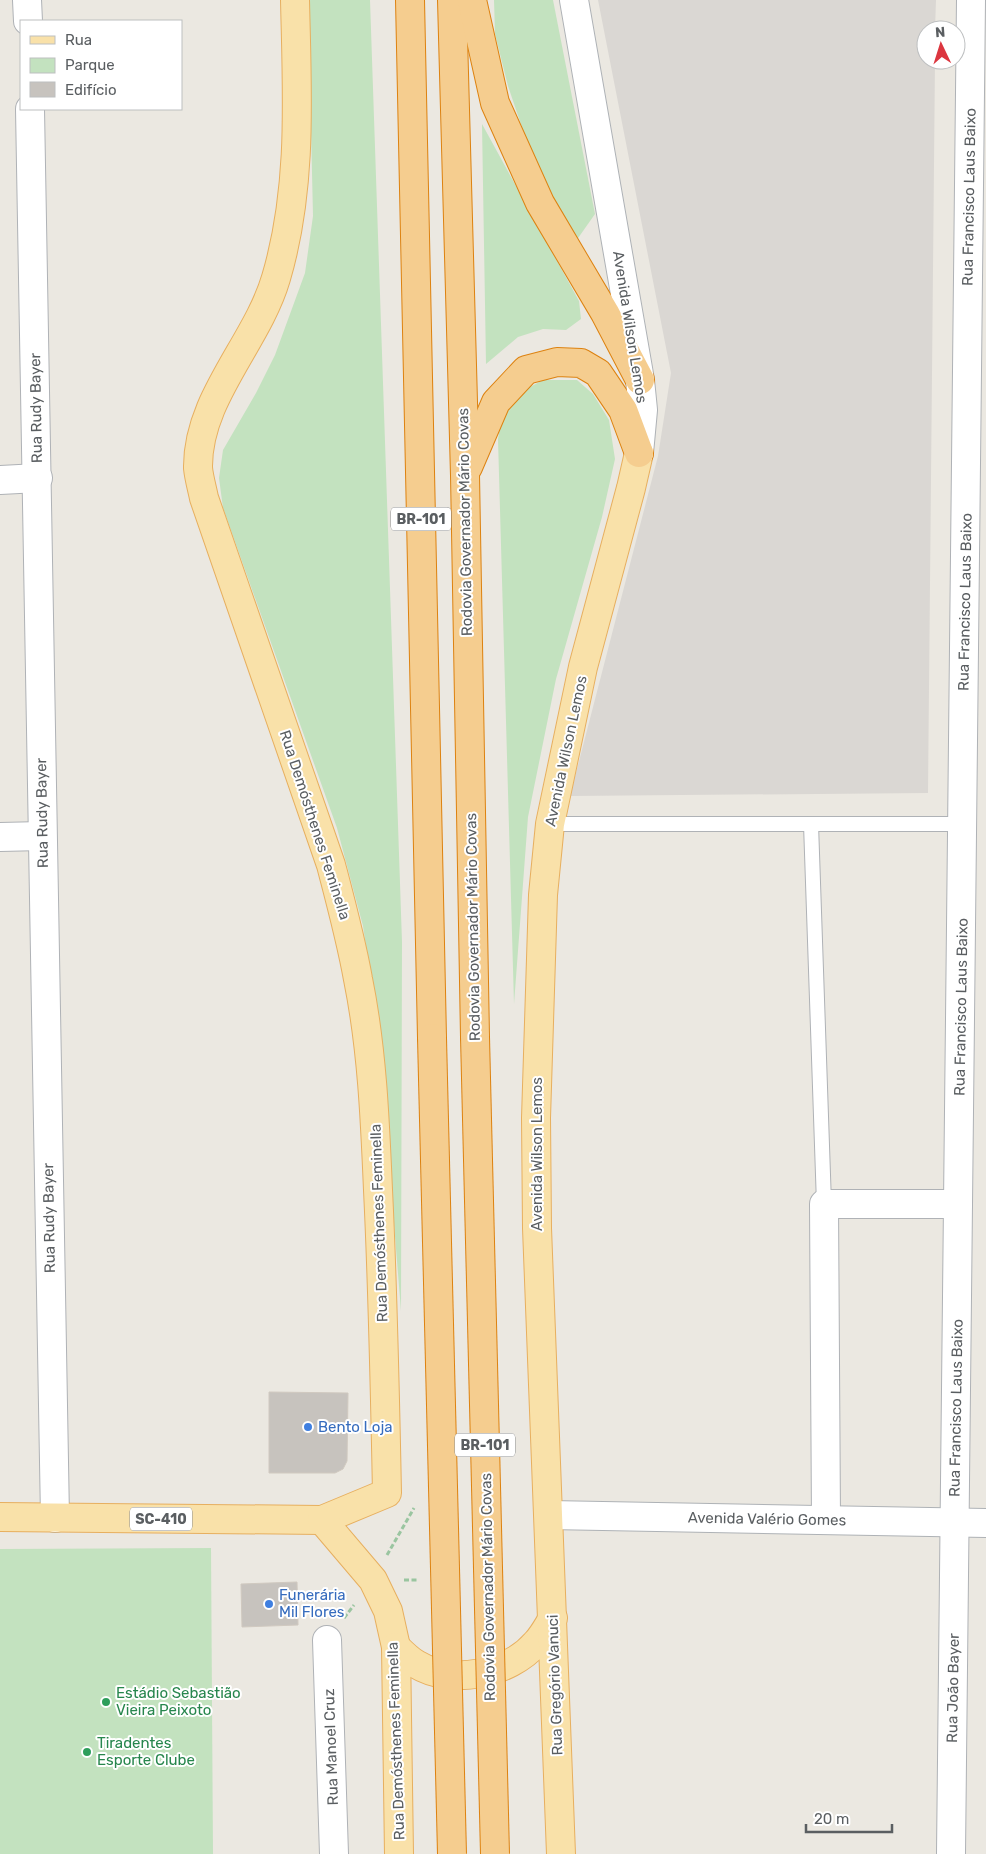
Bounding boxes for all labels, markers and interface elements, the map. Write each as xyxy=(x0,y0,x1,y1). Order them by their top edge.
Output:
legend xyxy=(20,20,182,110)
north arrow xyxy=(916,20,966,70)
text: N xyxy=(935,24,946,41)
text: Rua xyxy=(65,31,92,49)
text: Parque xyxy=(65,56,115,74)
text: Edifício xyxy=(65,81,117,99)
street label: Rua Francisco Laus Baixo xyxy=(958,108,980,286)
street label: Avenida Wilson Lemos xyxy=(609,250,651,405)
street label: Rua Rudy Bayer xyxy=(26,352,46,463)
street label: Rodovia Governador Mário Covas xyxy=(454,407,476,636)
road number: BR-101 xyxy=(391,508,451,530)
street label: Rua Francisco Laus Baixo xyxy=(954,513,976,691)
street label: Avenida Wilson Lemos xyxy=(541,673,591,828)
street label: Rua Demósthenes Feminella xyxy=(276,728,354,922)
street label: Rua Rudy Bayer xyxy=(32,757,52,868)
street label: Rodovia Governador Mário Covas xyxy=(462,812,484,1041)
street label: Rua Francisco Laus Baixo xyxy=(950,918,972,1096)
street label: Avenida Wilson Lemos xyxy=(528,1077,546,1231)
street label: Rua Demósthenes Feminella xyxy=(367,1124,391,1322)
street label: Rua Rudy Bayer xyxy=(39,1162,59,1273)
street label: Rua Francisco Laus Baixo xyxy=(945,1319,967,1497)
place label: Bento Loja xyxy=(318,1418,393,1436)
marker: Bento Loja xyxy=(302,1421,314,1433)
road number: BR-101 xyxy=(455,1434,515,1456)
street label: Rodovia Governador Mário Covas xyxy=(477,1472,499,1701)
road number: SC-410 xyxy=(130,1508,192,1530)
street label: Avenida Valério Gomes xyxy=(688,1509,847,1529)
place label: Funerária Mil Flores xyxy=(279,1586,346,1621)
marker: Funerária Mil Flores xyxy=(263,1598,275,1610)
street label: Rua Gregório Vanuci xyxy=(544,1614,566,1756)
street label: Rua João Bayer xyxy=(943,1633,963,1743)
street label: Rua Demósthenes Feminella xyxy=(384,1642,408,1840)
place label: Estádio Sebastião Vieira Peixoto xyxy=(116,1684,241,1719)
street label: Rua Manoel Cruz xyxy=(320,1688,342,1806)
marker: Estádio Sebastião Vieira Peixoto xyxy=(100,1696,112,1708)
place label: Tiradentes Esporte Clube xyxy=(97,1734,195,1769)
marker: Tiradentes Esporte Clube xyxy=(81,1746,93,1758)
scale bar xyxy=(806,1802,892,1834)
text: 20 m xyxy=(814,1810,849,1828)

